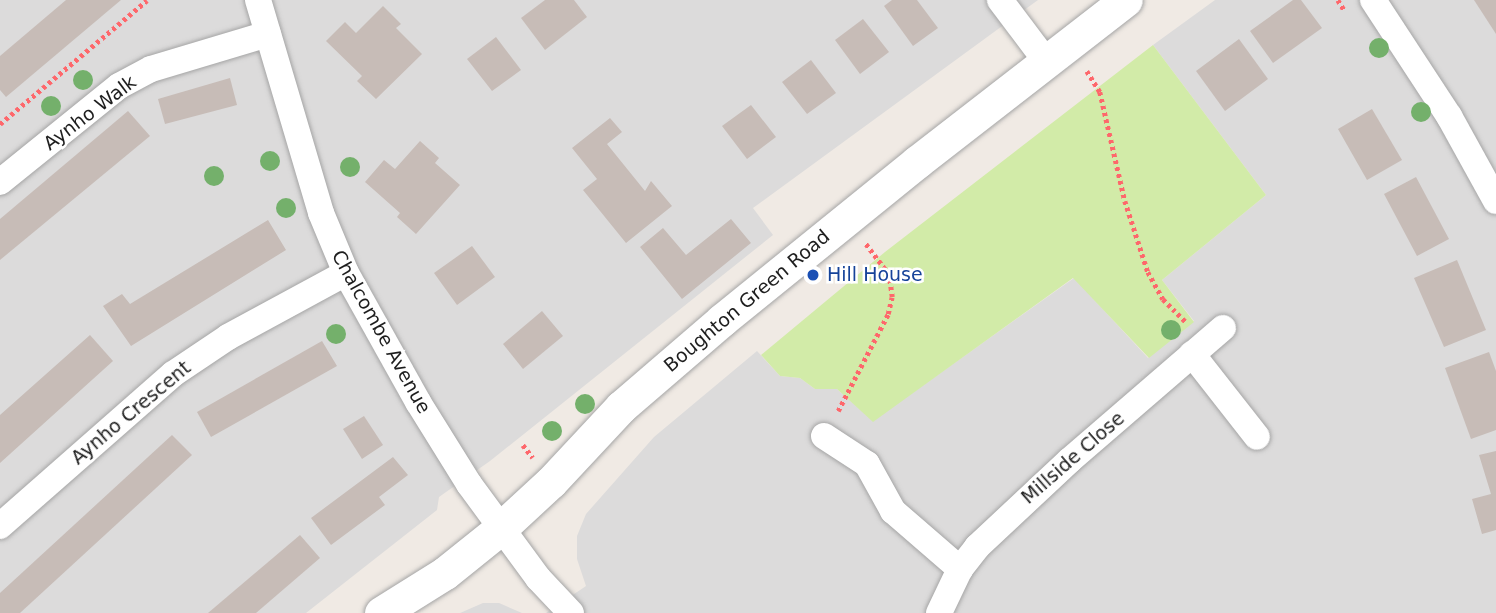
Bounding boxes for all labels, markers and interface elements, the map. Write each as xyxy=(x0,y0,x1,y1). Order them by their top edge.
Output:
street label: Aynho Walk xyxy=(39,71,141,155)
street label: Boughton Green Road xyxy=(660,225,834,377)
street label: Chalcombe Avenue xyxy=(327,246,435,418)
place label: Hill House xyxy=(827,264,923,286)
marker: Hill House xyxy=(805,267,821,283)
street label: Aynho Crescent xyxy=(67,357,195,469)
street label: Millside Close xyxy=(1017,407,1129,509)

